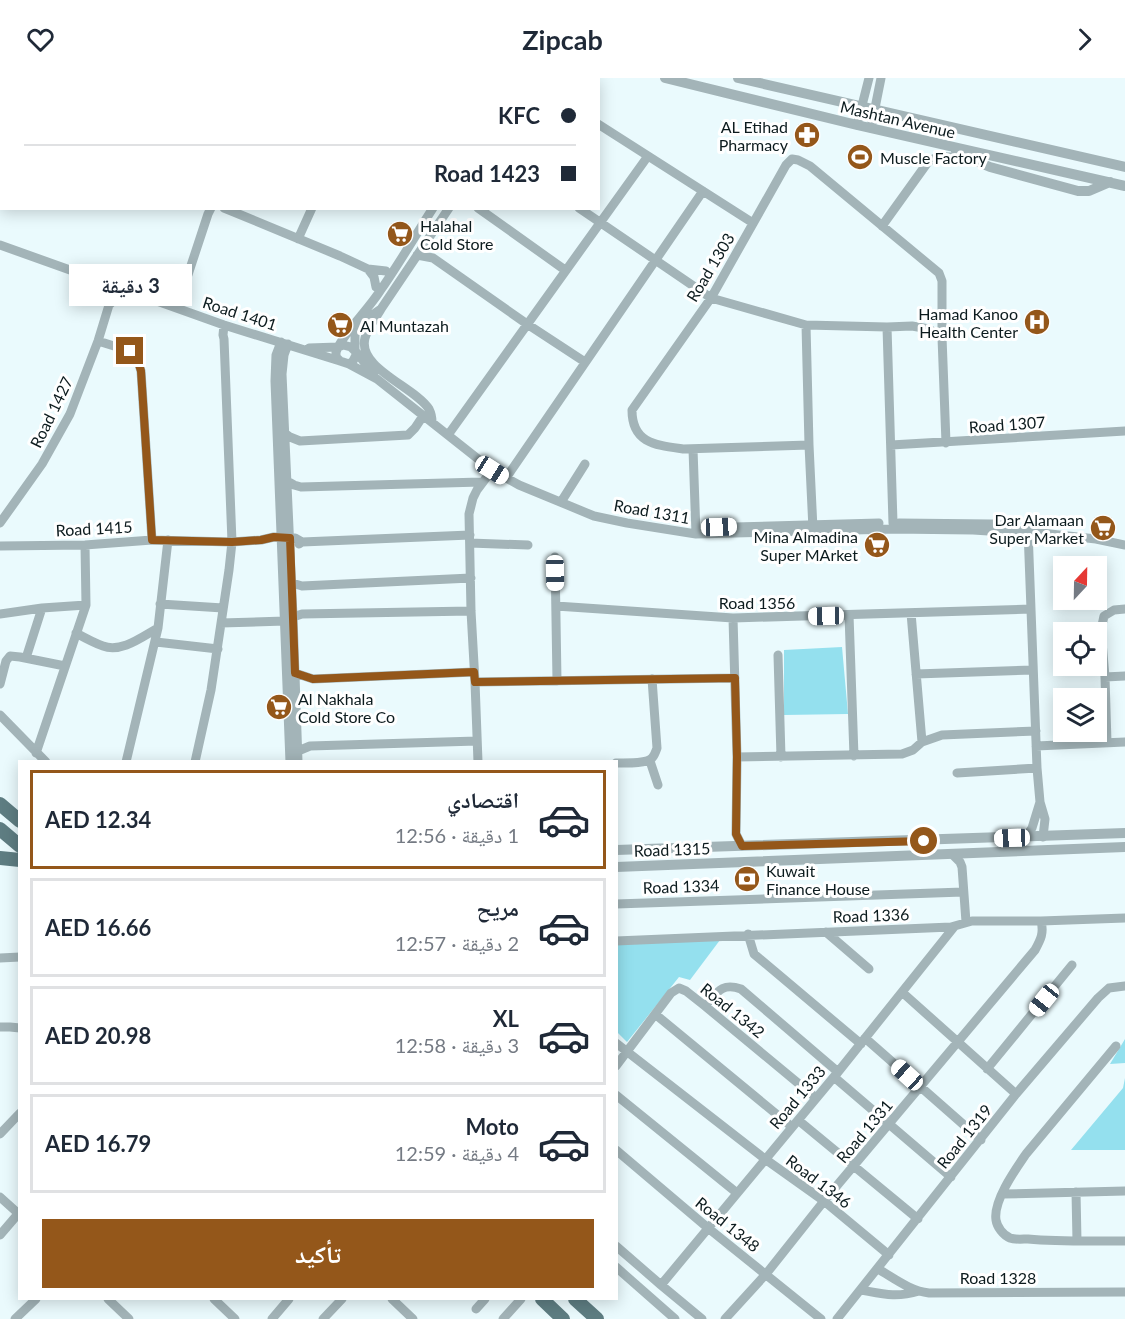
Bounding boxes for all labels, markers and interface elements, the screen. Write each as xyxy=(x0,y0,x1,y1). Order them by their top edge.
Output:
icon: heart xyxy=(24,23,57,56)
text: Zipcab xyxy=(522,23,603,56)
icon: forward xyxy=(1068,23,1101,56)
street label: Mashtan Avenue xyxy=(839,97,957,141)
text: KFC xyxy=(498,102,540,129)
place label: AL Etihad Pharmacy xyxy=(719,117,789,154)
pharmacy icon: AL Etihad Pharmacy xyxy=(792,120,822,150)
sports icon: Muscle Factory xyxy=(845,142,875,172)
place label: Muscle Factory xyxy=(880,148,988,167)
text: Road 1423 xyxy=(434,160,540,187)
place label: Halahal Cold Store xyxy=(420,216,493,253)
supermarket icon: Halahal Cold Store xyxy=(385,219,415,249)
street label: Road 1303 xyxy=(682,229,738,305)
callout: 3 دقيقة xyxy=(68,264,192,306)
text: 3 دقيقة xyxy=(101,273,160,297)
street label: Road 1401 xyxy=(201,292,279,334)
place label: Hamad Kanoo Health Center xyxy=(918,304,1018,341)
hospital icon: Hamad Kanoo Health Center xyxy=(1022,307,1052,337)
supermarket icon: Al Muntazah xyxy=(325,310,355,340)
place label: Al Muntazah xyxy=(360,316,449,335)
route end xyxy=(116,337,143,364)
street label: Road 1427 xyxy=(26,373,76,451)
street label: Road 1307 xyxy=(968,412,1046,436)
car xyxy=(472,453,512,487)
street label: Road 1311 xyxy=(613,495,691,527)
place label: Dar Alamaan Super Market xyxy=(989,510,1084,547)
supermarket icon: Dar Alamaan Super Market xyxy=(1088,513,1118,543)
street label: Road 1415 xyxy=(55,517,133,539)
car xyxy=(701,517,737,537)
place label: Mina Almadina Super MArket xyxy=(754,527,858,564)
supermarket icon: Mina Almadina Super MArket xyxy=(862,530,892,560)
car xyxy=(546,555,564,591)
north arrow xyxy=(1053,556,1107,610)
map controls xyxy=(1053,556,1107,742)
street label: Road 1356 xyxy=(719,593,795,612)
car xyxy=(808,607,844,625)
button: locate xyxy=(1053,622,1107,676)
button: layers xyxy=(1053,688,1107,742)
place label: Al Nakhala Cold Store Co xyxy=(298,689,395,726)
supermarket icon: Al Nakhala Cold Store Co xyxy=(264,692,294,722)
text: اقتصادي xyxy=(447,786,519,813)
icon: car xyxy=(537,793,591,847)
text: AED 12.34 xyxy=(45,806,151,833)
text: 1 دقيقة · 12:56 xyxy=(395,823,519,847)
route start xyxy=(910,827,937,854)
car xyxy=(994,828,1030,848)
street label: Road 1315 xyxy=(633,838,711,860)
place label: Kuwait Finance House xyxy=(766,861,870,898)
bank icon: Kuwait Finance House xyxy=(732,864,762,894)
street label: Road 1334 xyxy=(642,875,720,897)
text: مريح xyxy=(476,894,519,921)
icon: car xyxy=(537,901,591,955)
street label: Road 1336 xyxy=(832,904,910,926)
text: AED 16.66 xyxy=(45,914,151,941)
text: 2 دقيقة · 12:57 xyxy=(395,931,519,955)
street label: Road 1342 xyxy=(697,978,769,1042)
car xyxy=(1026,980,1062,1020)
text: XL xyxy=(493,1005,519,1032)
icon: car xyxy=(537,1009,591,1063)
text: AED 20.98 xyxy=(45,1022,151,1049)
text: 3 دقيقة · 12:58 xyxy=(395,1033,519,1057)
car xyxy=(888,1056,926,1094)
street label: Road 1333 xyxy=(765,1062,829,1132)
street label: Road 1331 xyxy=(832,1096,896,1166)
street label: Road 1319 xyxy=(932,1100,996,1172)
text: Moto xyxy=(465,1113,519,1140)
icon: car xyxy=(537,1117,591,1171)
text: AED 16.79 xyxy=(45,1130,151,1157)
text: 4 دقيقة · 12:59 xyxy=(395,1141,519,1165)
street label: Road 1346 xyxy=(783,1150,855,1212)
street label: Road 1348 xyxy=(692,1192,764,1256)
button: تأكيد xyxy=(42,1219,594,1288)
street label: Road 1328 xyxy=(960,1268,1036,1287)

